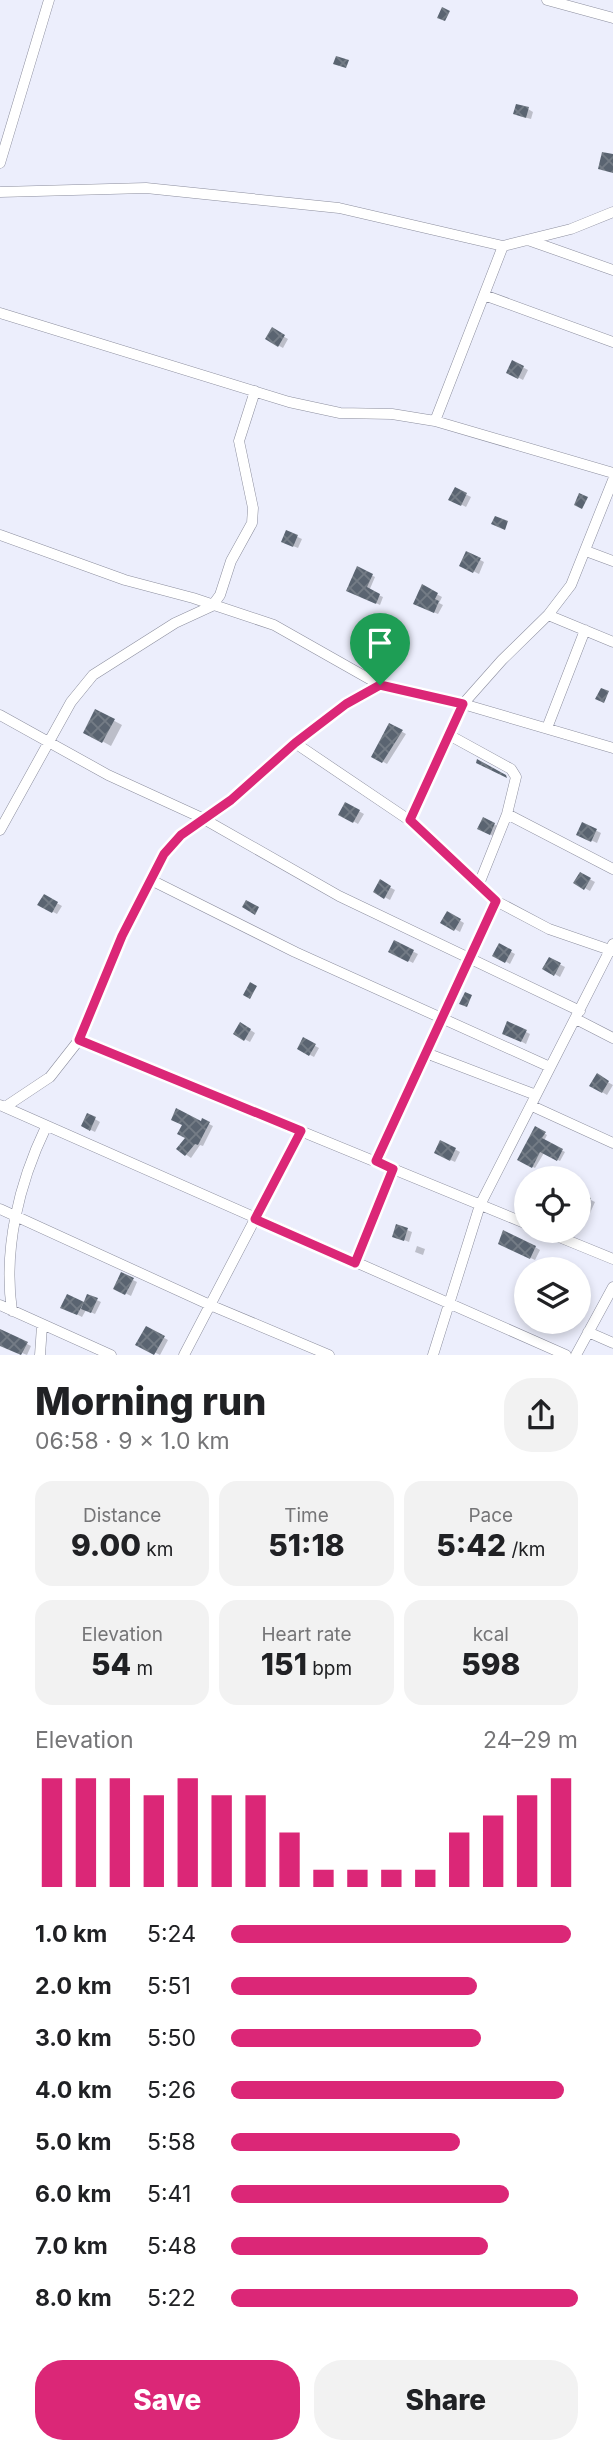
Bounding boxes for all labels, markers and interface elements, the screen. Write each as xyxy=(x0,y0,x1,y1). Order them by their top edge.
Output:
pin xyxy=(350,613,410,685)
icon: arrive xyxy=(361,624,399,662)
map controls xyxy=(514,1166,591,1334)
button: locate xyxy=(514,1166,591,1243)
button: layers xyxy=(514,1257,591,1334)
text: Morning run xyxy=(35,1378,266,1424)
button: share xyxy=(504,1378,578,1452)
text: 06:58 · 9 × 1.0 km xyxy=(35,1427,230,1455)
text: Distance xyxy=(83,1504,161,1527)
text: Time xyxy=(284,1504,329,1527)
text: Pace xyxy=(468,1504,513,1527)
text: 9.00 xyxy=(71,1527,141,1563)
text: 51:18 xyxy=(268,1527,345,1563)
text: 5:42 xyxy=(436,1527,506,1563)
text: km xyxy=(141,1538,173,1561)
text: /km xyxy=(506,1538,545,1561)
text: Elevation xyxy=(81,1623,163,1646)
text: Heart rate xyxy=(261,1623,351,1646)
text: kcal xyxy=(473,1623,509,1646)
text: 54 xyxy=(91,1646,131,1682)
text: 151 xyxy=(261,1646,307,1682)
text: 598 xyxy=(461,1646,520,1682)
text: m xyxy=(131,1657,153,1680)
text: bpm xyxy=(307,1657,352,1680)
text: Elevation xyxy=(35,1726,134,1754)
text: 24–29 m xyxy=(483,1726,578,1754)
text: 1.0 km xyxy=(35,1920,107,1948)
text: 5:24 xyxy=(147,1920,196,1948)
text: 2.0 km xyxy=(35,1972,112,2000)
text: 5:51 xyxy=(147,1972,191,2000)
text: 3.0 km xyxy=(35,2024,112,2052)
text: 5:50 xyxy=(147,2024,196,2052)
text: 4.0 km xyxy=(35,2076,112,2104)
text: 5:26 xyxy=(147,2076,196,2104)
text: 5.0 km xyxy=(35,2128,111,2156)
text: 5:58 xyxy=(147,2128,196,2156)
text: 6.0 km xyxy=(35,2180,112,2208)
text: 5:41 xyxy=(147,2180,191,2208)
text: 7.0 km xyxy=(35,2232,108,2260)
text: 5:48 xyxy=(147,2232,197,2260)
text: 8.0 km xyxy=(35,2284,112,2312)
text: 5:22 xyxy=(147,2284,196,2312)
button: Save xyxy=(35,2360,300,2440)
button: Share xyxy=(314,2360,578,2440)

